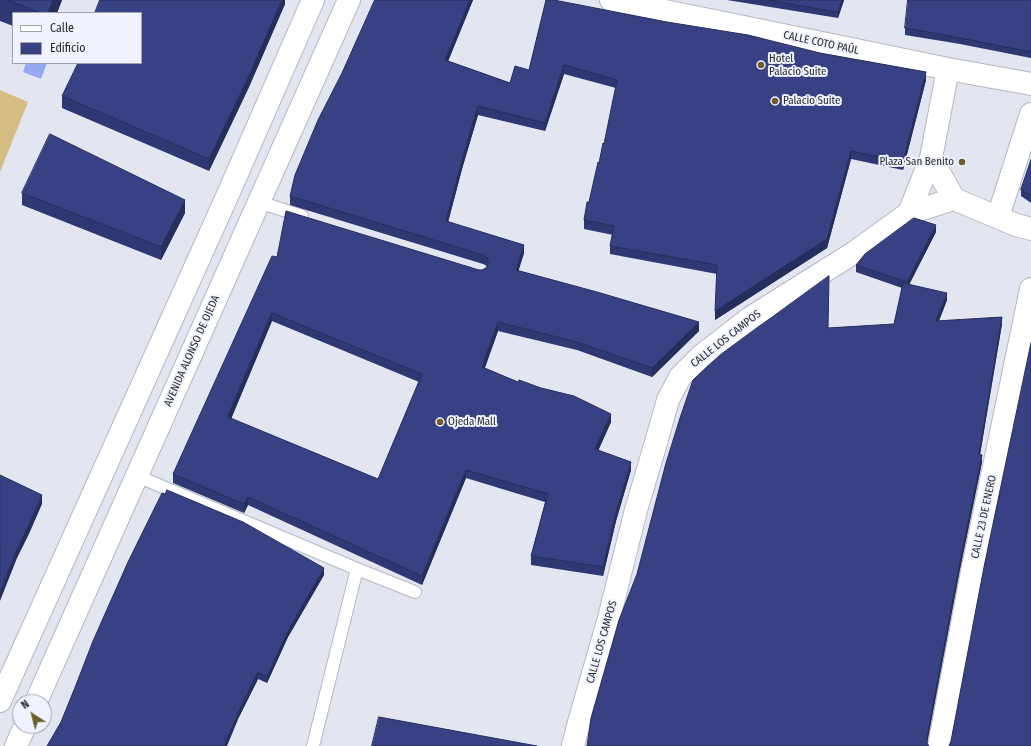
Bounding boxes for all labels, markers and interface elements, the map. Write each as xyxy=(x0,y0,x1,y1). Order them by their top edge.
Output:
legend xyxy=(12,12,142,64)
text: Calle xyxy=(50,21,74,35)
street label: CALLE COTO PAÚL xyxy=(782,29,860,57)
text: Edificio xyxy=(50,41,86,55)
place label: Hotel Palacio Suite xyxy=(769,52,826,78)
marker: Hotel Palacio Suite xyxy=(756,60,766,70)
place label: Palacio Suite xyxy=(783,94,840,108)
marker: Palacio Suite xyxy=(770,96,780,106)
place label: Plaza San Benito xyxy=(879,155,954,169)
marker: Plaza San Benito xyxy=(957,157,967,167)
street label: AVENIDA ALONSO DE OJEDA xyxy=(161,293,223,409)
street label: CALLE LOS CAMPOS xyxy=(688,307,764,371)
place label: Ojeda Mall xyxy=(448,415,496,429)
marker: Ojeda Mall xyxy=(435,417,445,427)
street label: CALLE 23 DE ENERO xyxy=(969,474,999,560)
street label: CALLE LOS CAMPOS xyxy=(584,599,620,685)
north arrow xyxy=(12,694,52,734)
text: N xyxy=(19,697,32,712)

